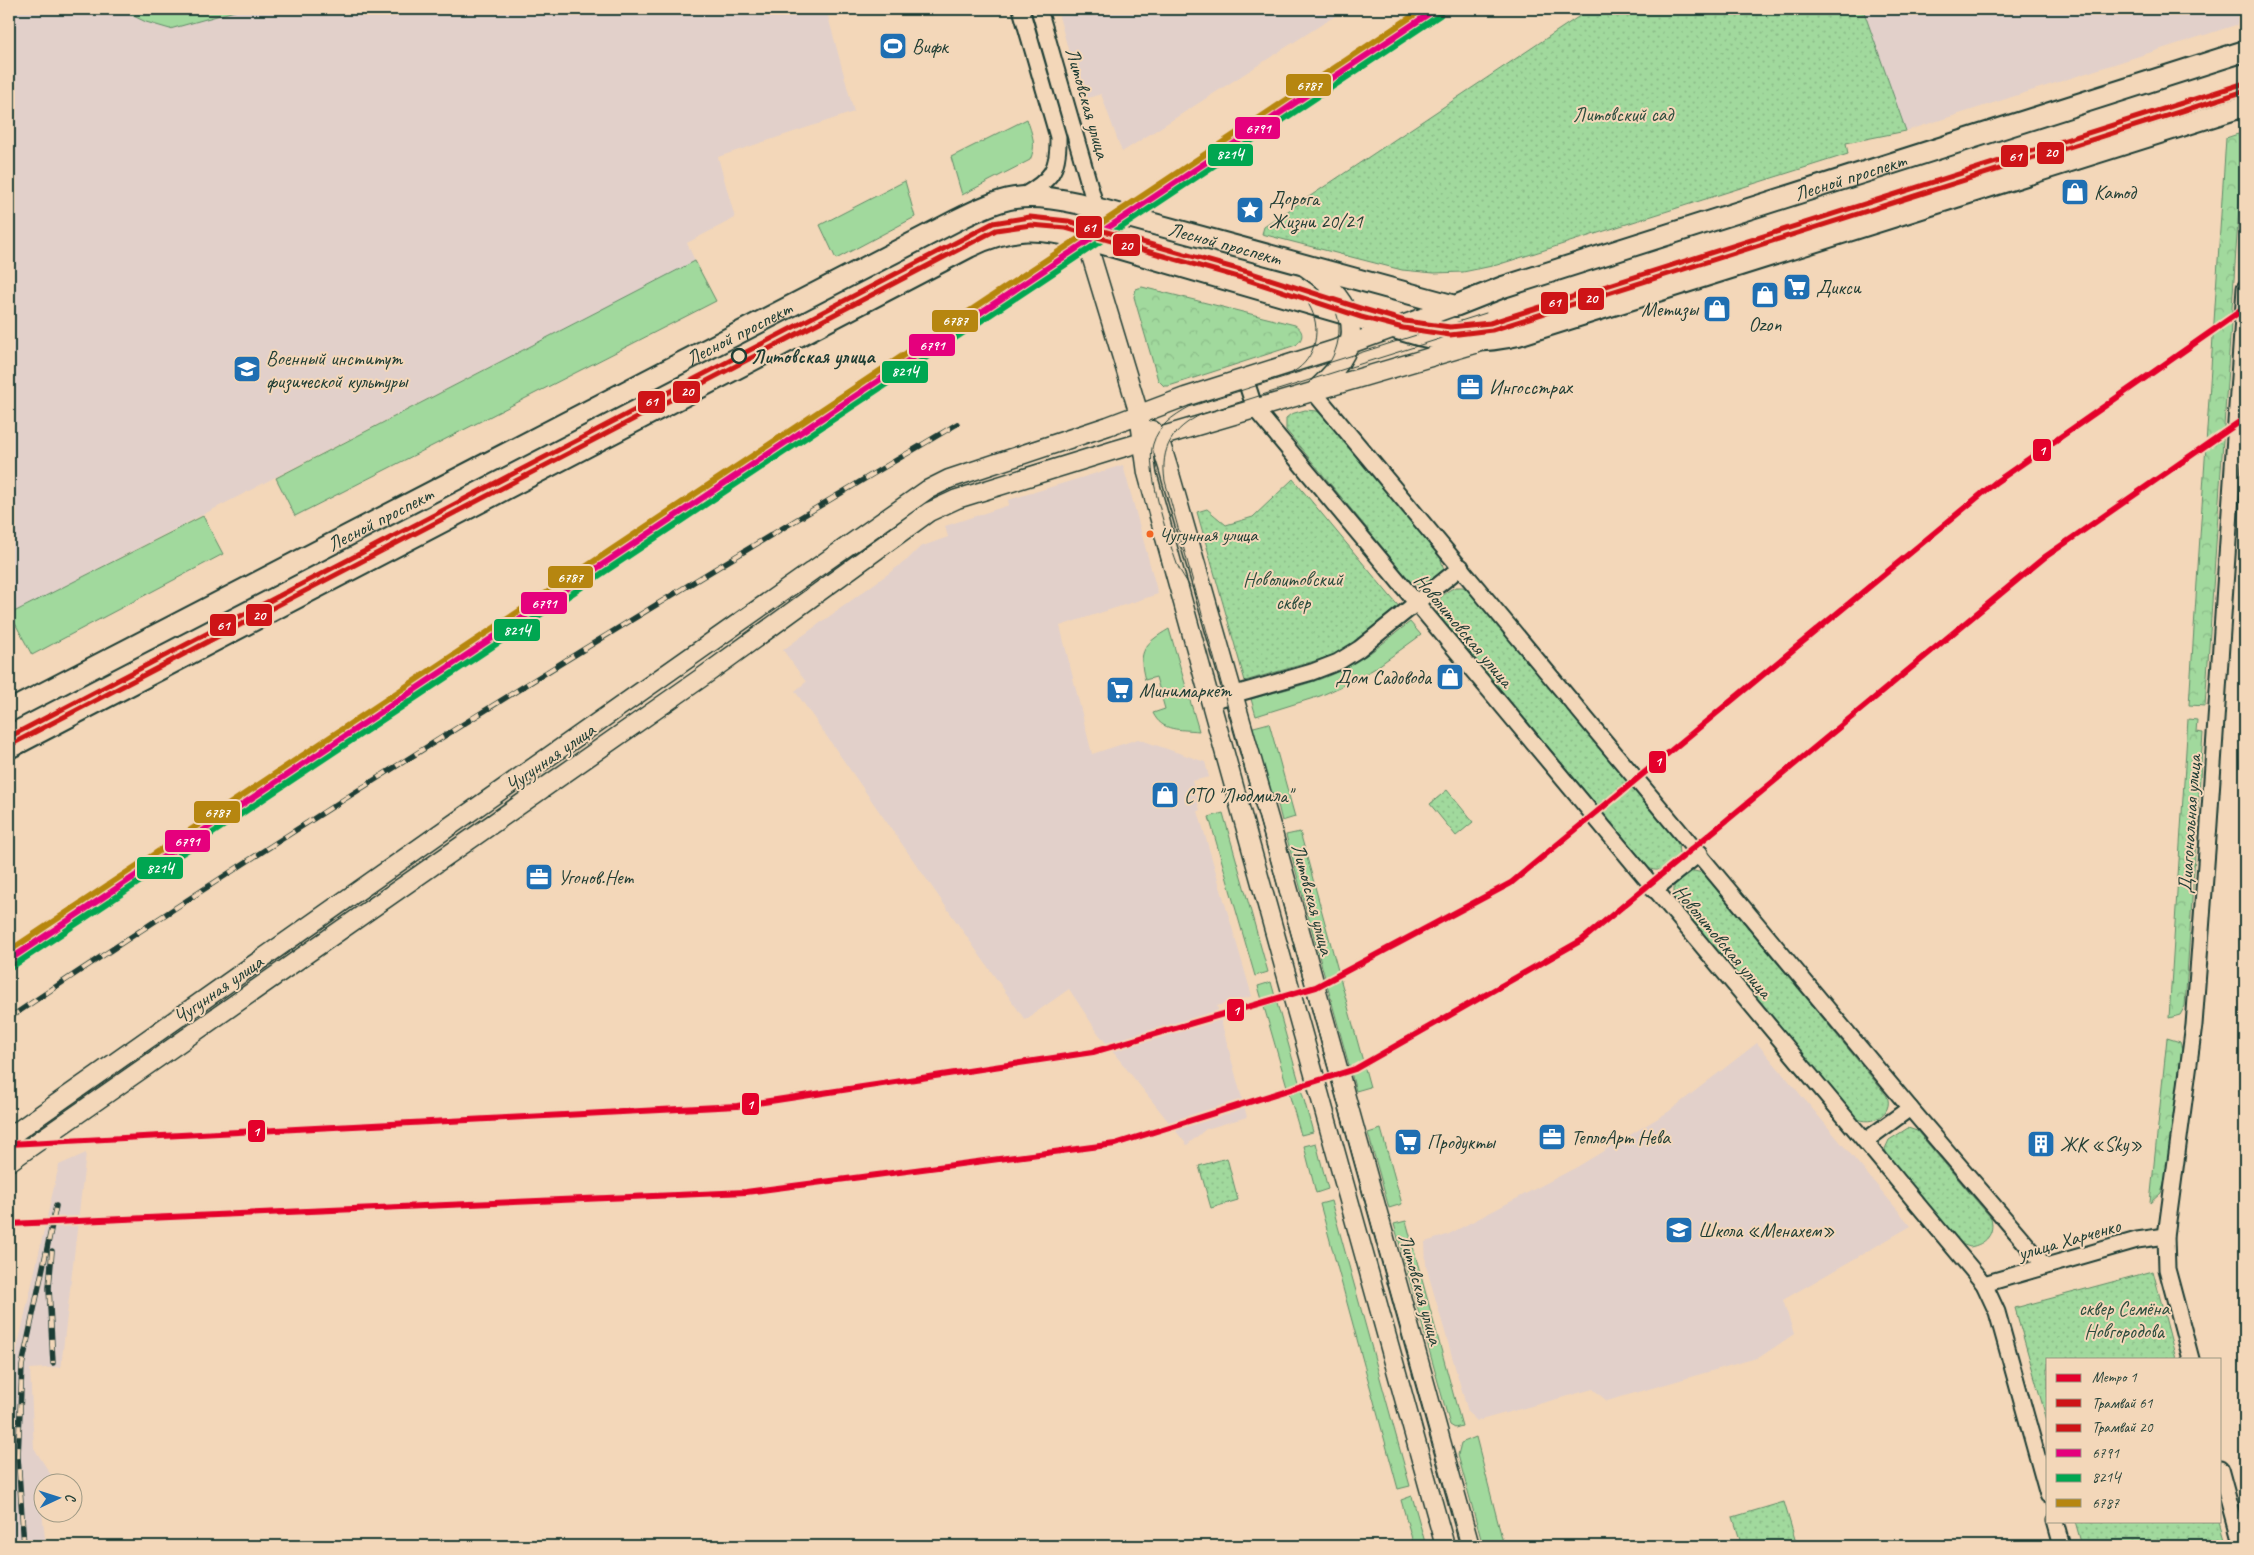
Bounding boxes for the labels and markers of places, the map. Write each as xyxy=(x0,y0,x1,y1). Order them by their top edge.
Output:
sports icon: Вифк xyxy=(878,31,908,61)
place label: Вифк xyxy=(912,34,950,59)
shop icon: Катод xyxy=(2060,177,2090,207)
place label: Катод xyxy=(2094,180,2137,205)
place label: Дорога Жизни 20/21 xyxy=(1269,186,1364,235)
place icon: Дорога Жизни 20/21 xyxy=(1235,195,1265,225)
supermarket icon: Дикси xyxy=(1782,272,1812,302)
place label: Дикси xyxy=(1816,275,1862,300)
shop icon: Ozon xyxy=(1750,280,1780,310)
shop icon: Метизы xyxy=(1702,294,1732,324)
place label: Метизы xyxy=(1641,297,1699,322)
place label: Ozon xyxy=(1749,312,1782,337)
place label: Литовская улица xyxy=(751,344,876,370)
place label: Военный институт физической культуры xyxy=(266,346,409,394)
marker: Литовская улица xyxy=(731,348,747,364)
school or university icon: Военный институт физической культуры xyxy=(232,354,262,384)
office icon: Ингосстрах xyxy=(1455,372,1485,402)
place label: Ингосстрах xyxy=(1489,375,1574,400)
place label: Чугунная улица xyxy=(1159,523,1259,547)
marker: Чугунная улица xyxy=(1145,529,1155,539)
shop icon: Дом Садовода xyxy=(1435,662,1465,692)
place label: Дом Садовода xyxy=(1335,665,1433,690)
supermarket icon: Минимаркет xyxy=(1105,675,1135,705)
place label: Минимаркет xyxy=(1139,678,1233,703)
shop icon: СТО "Людмила" xyxy=(1150,780,1180,810)
place label: СТО "Людмила" xyxy=(1184,783,1296,808)
office icon: Угонов.Нет xyxy=(524,862,554,892)
place label: Угонов.Нет xyxy=(558,865,634,890)
office icon: ТеплоАрт Нева xyxy=(1537,1122,1567,1152)
place label: ТеплоАрт Нева xyxy=(1571,1125,1671,1150)
supermarket icon: Продукты xyxy=(1393,1127,1423,1157)
building icon: ЖК «Sky» xyxy=(2026,1129,2056,1159)
place label: Продукты xyxy=(1427,1130,1496,1155)
place label: ЖК «Sky» xyxy=(2060,1132,2142,1157)
school or university icon: Школа «Менахем» xyxy=(1664,1215,1694,1245)
place label: Школа «Менахем» xyxy=(1698,1218,1835,1243)

